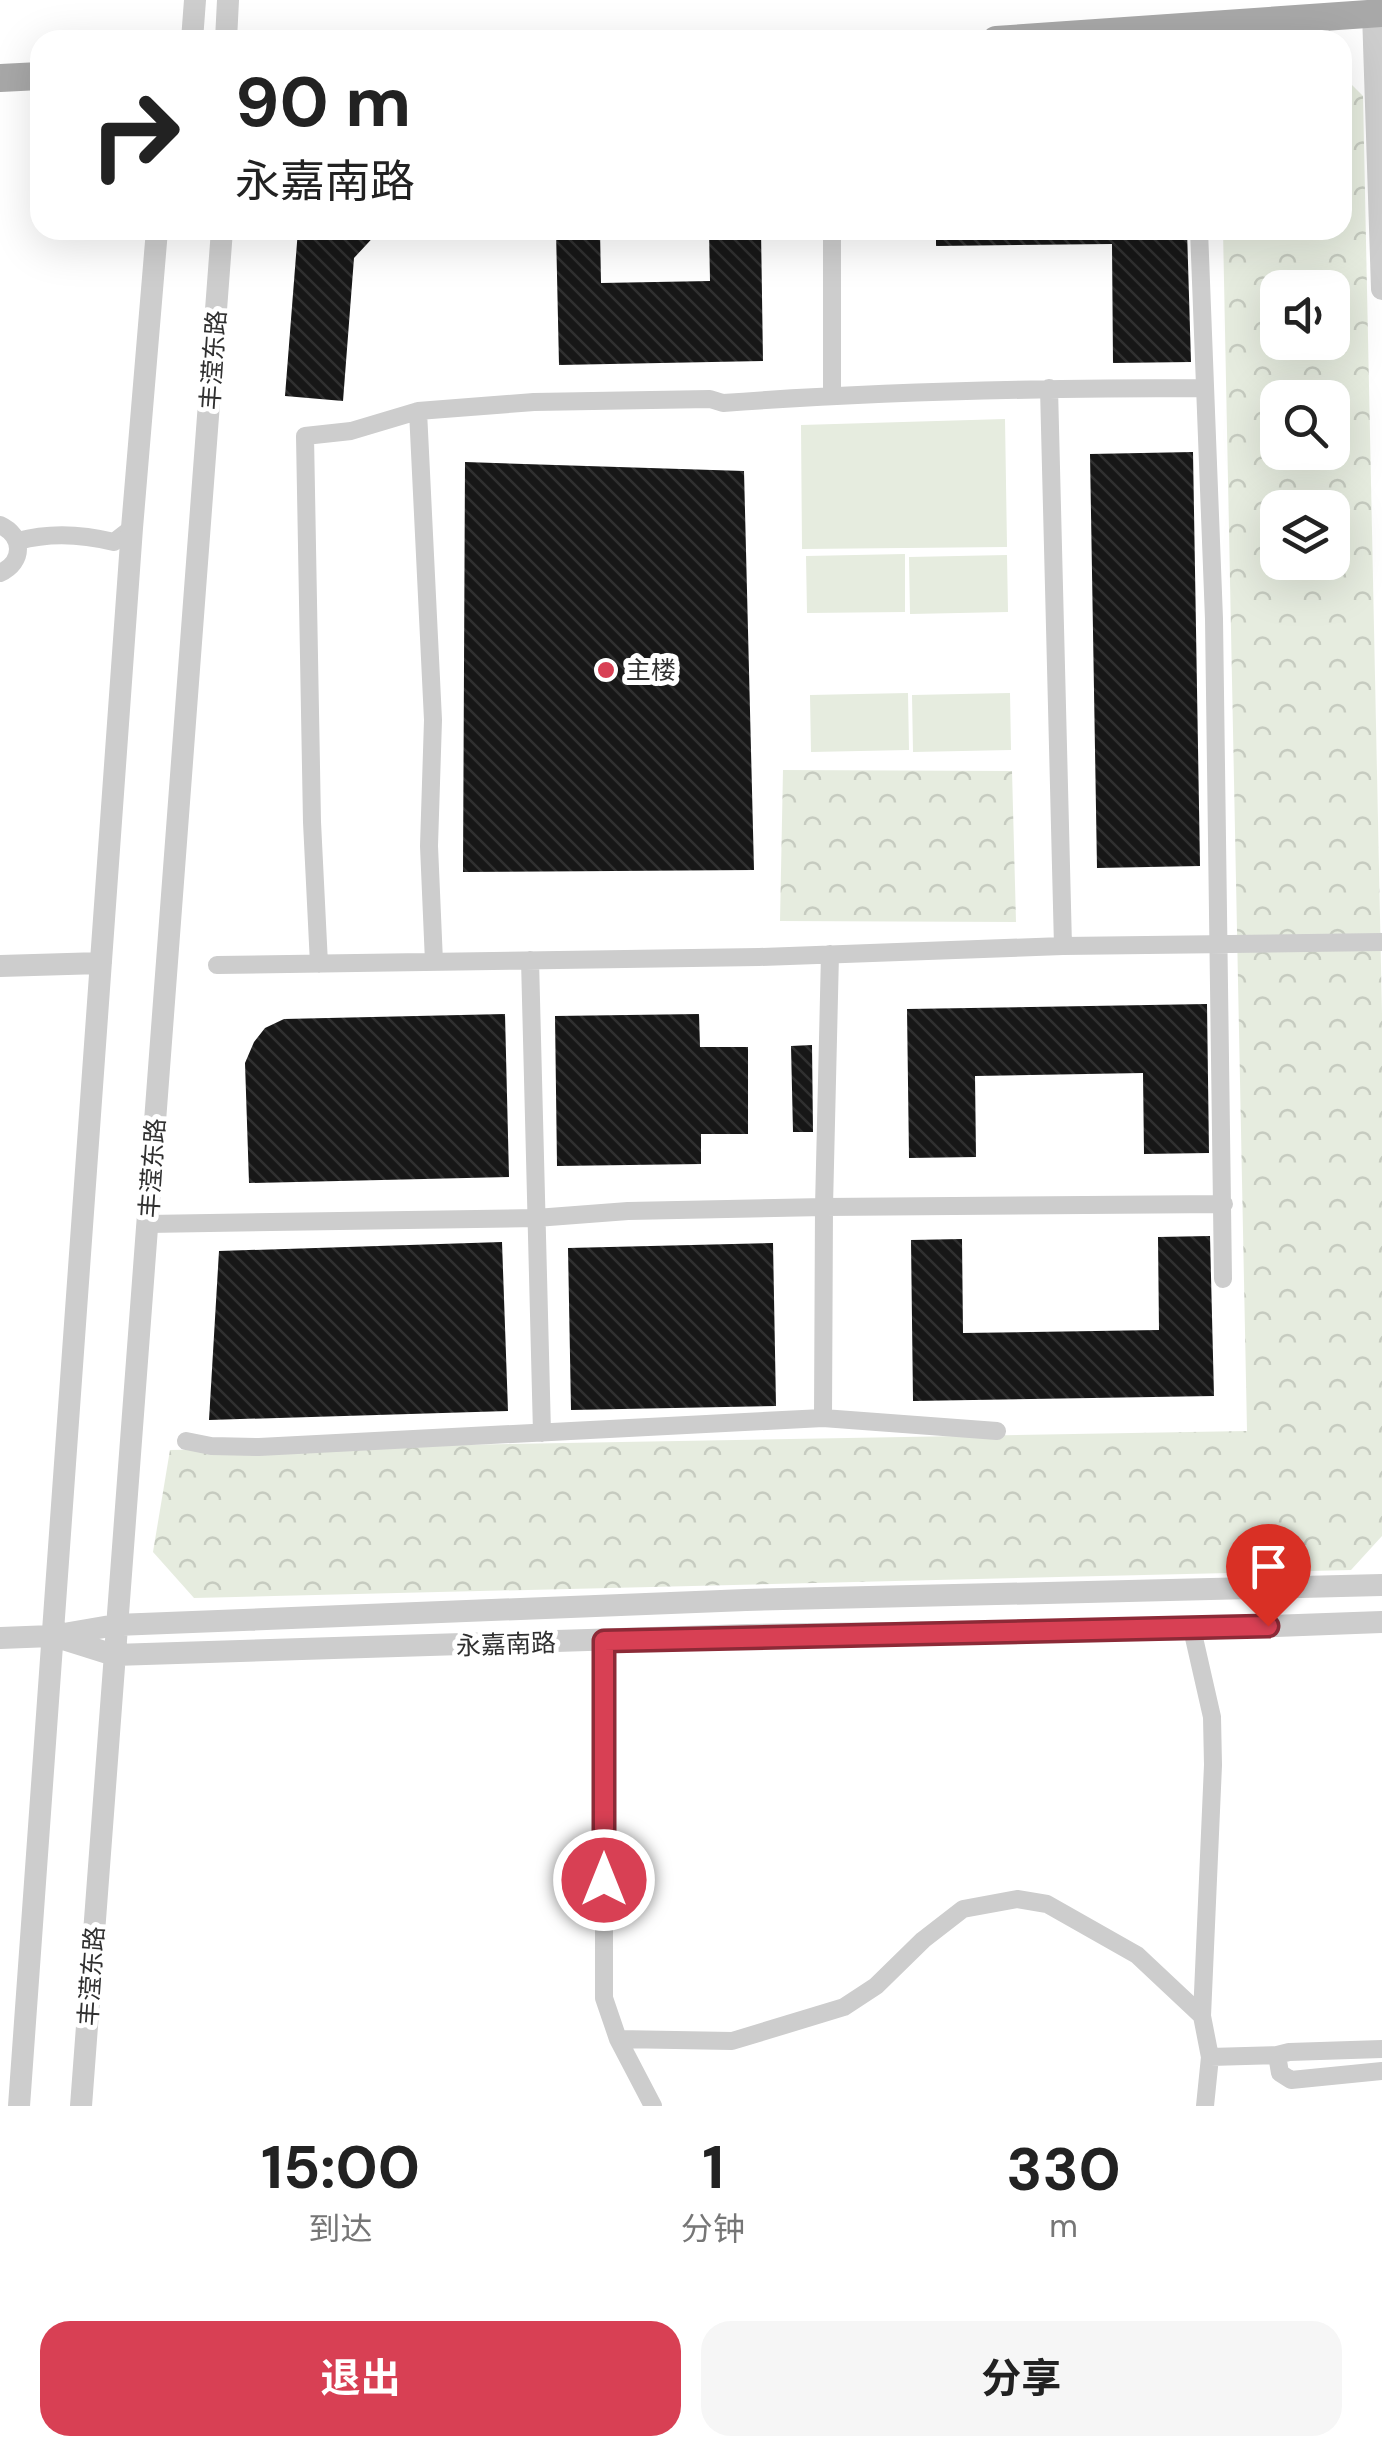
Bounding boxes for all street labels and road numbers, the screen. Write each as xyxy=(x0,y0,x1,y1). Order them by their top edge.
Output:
street label: 丰滢东路 xyxy=(194,309,233,411)
street label: 丰滢东路 xyxy=(133,1117,172,1219)
street label: 永嘉南路 xyxy=(455,1626,557,1663)
street label: 丰滢东路 xyxy=(72,1925,111,2027)

